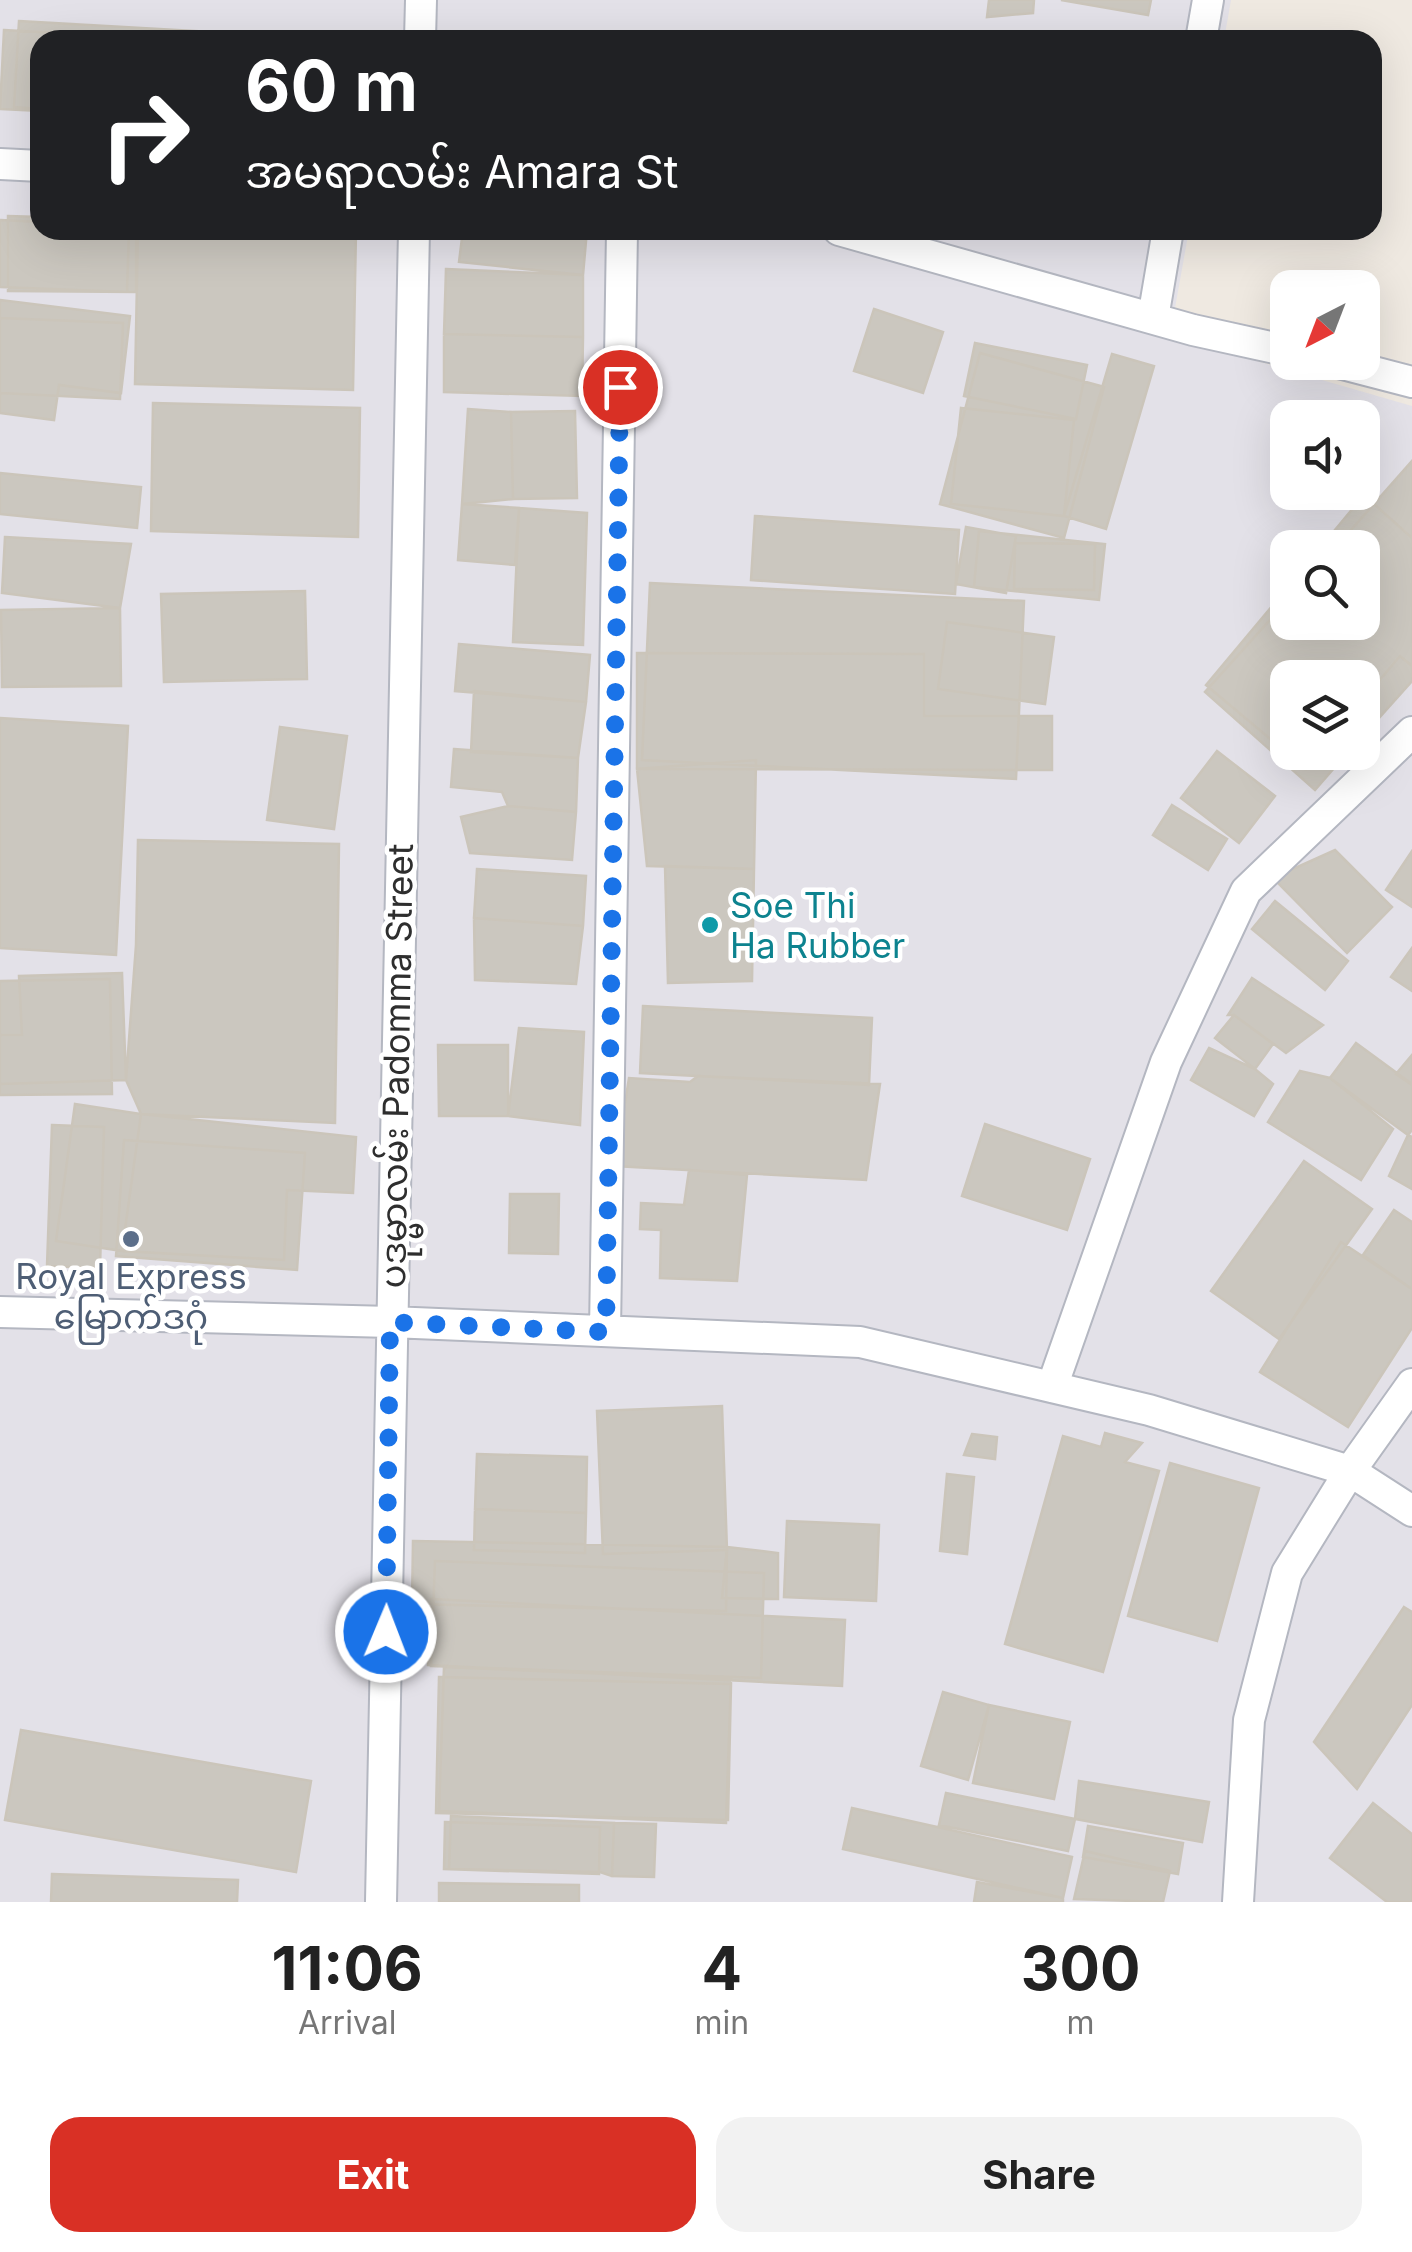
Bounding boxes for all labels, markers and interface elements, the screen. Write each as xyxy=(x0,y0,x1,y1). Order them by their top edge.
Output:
text: 60 m xyxy=(245,43,418,128)
icon: right xyxy=(80,70,210,200)
text: အမရာလမ်း Amara St xyxy=(245,144,678,199)
north arrow xyxy=(1270,270,1380,380)
map controls xyxy=(1270,270,1380,770)
pin xyxy=(578,345,663,430)
icon: arrive xyxy=(593,360,648,415)
button: sound xyxy=(1270,400,1380,510)
button: search xyxy=(1270,530,1380,640)
button: layers xyxy=(1270,660,1380,770)
street label: ပဒုမ္မာလမ်း Padomma Street xyxy=(369,843,430,1289)
place label: Soe Thi Ha Rubber xyxy=(730,884,905,966)
marker: Soe Thi Ha Rubber xyxy=(699,914,721,936)
marker: Royal Express မြောက်ဒဂုံ xyxy=(120,1228,142,1250)
place label: Royal Express မြောက်ဒဂုံ xyxy=(15,1255,247,1345)
position arrow xyxy=(334,1580,438,1684)
text: 11:06 xyxy=(272,1932,423,2004)
text: 4 xyxy=(701,1932,742,2004)
text: 300 xyxy=(1021,1932,1140,2004)
text: Arrival xyxy=(298,2003,396,2042)
text: min xyxy=(694,2003,749,2042)
text: m xyxy=(1067,2003,1095,2042)
button: Exit xyxy=(50,2117,696,2232)
button: Share xyxy=(716,2117,1362,2232)

